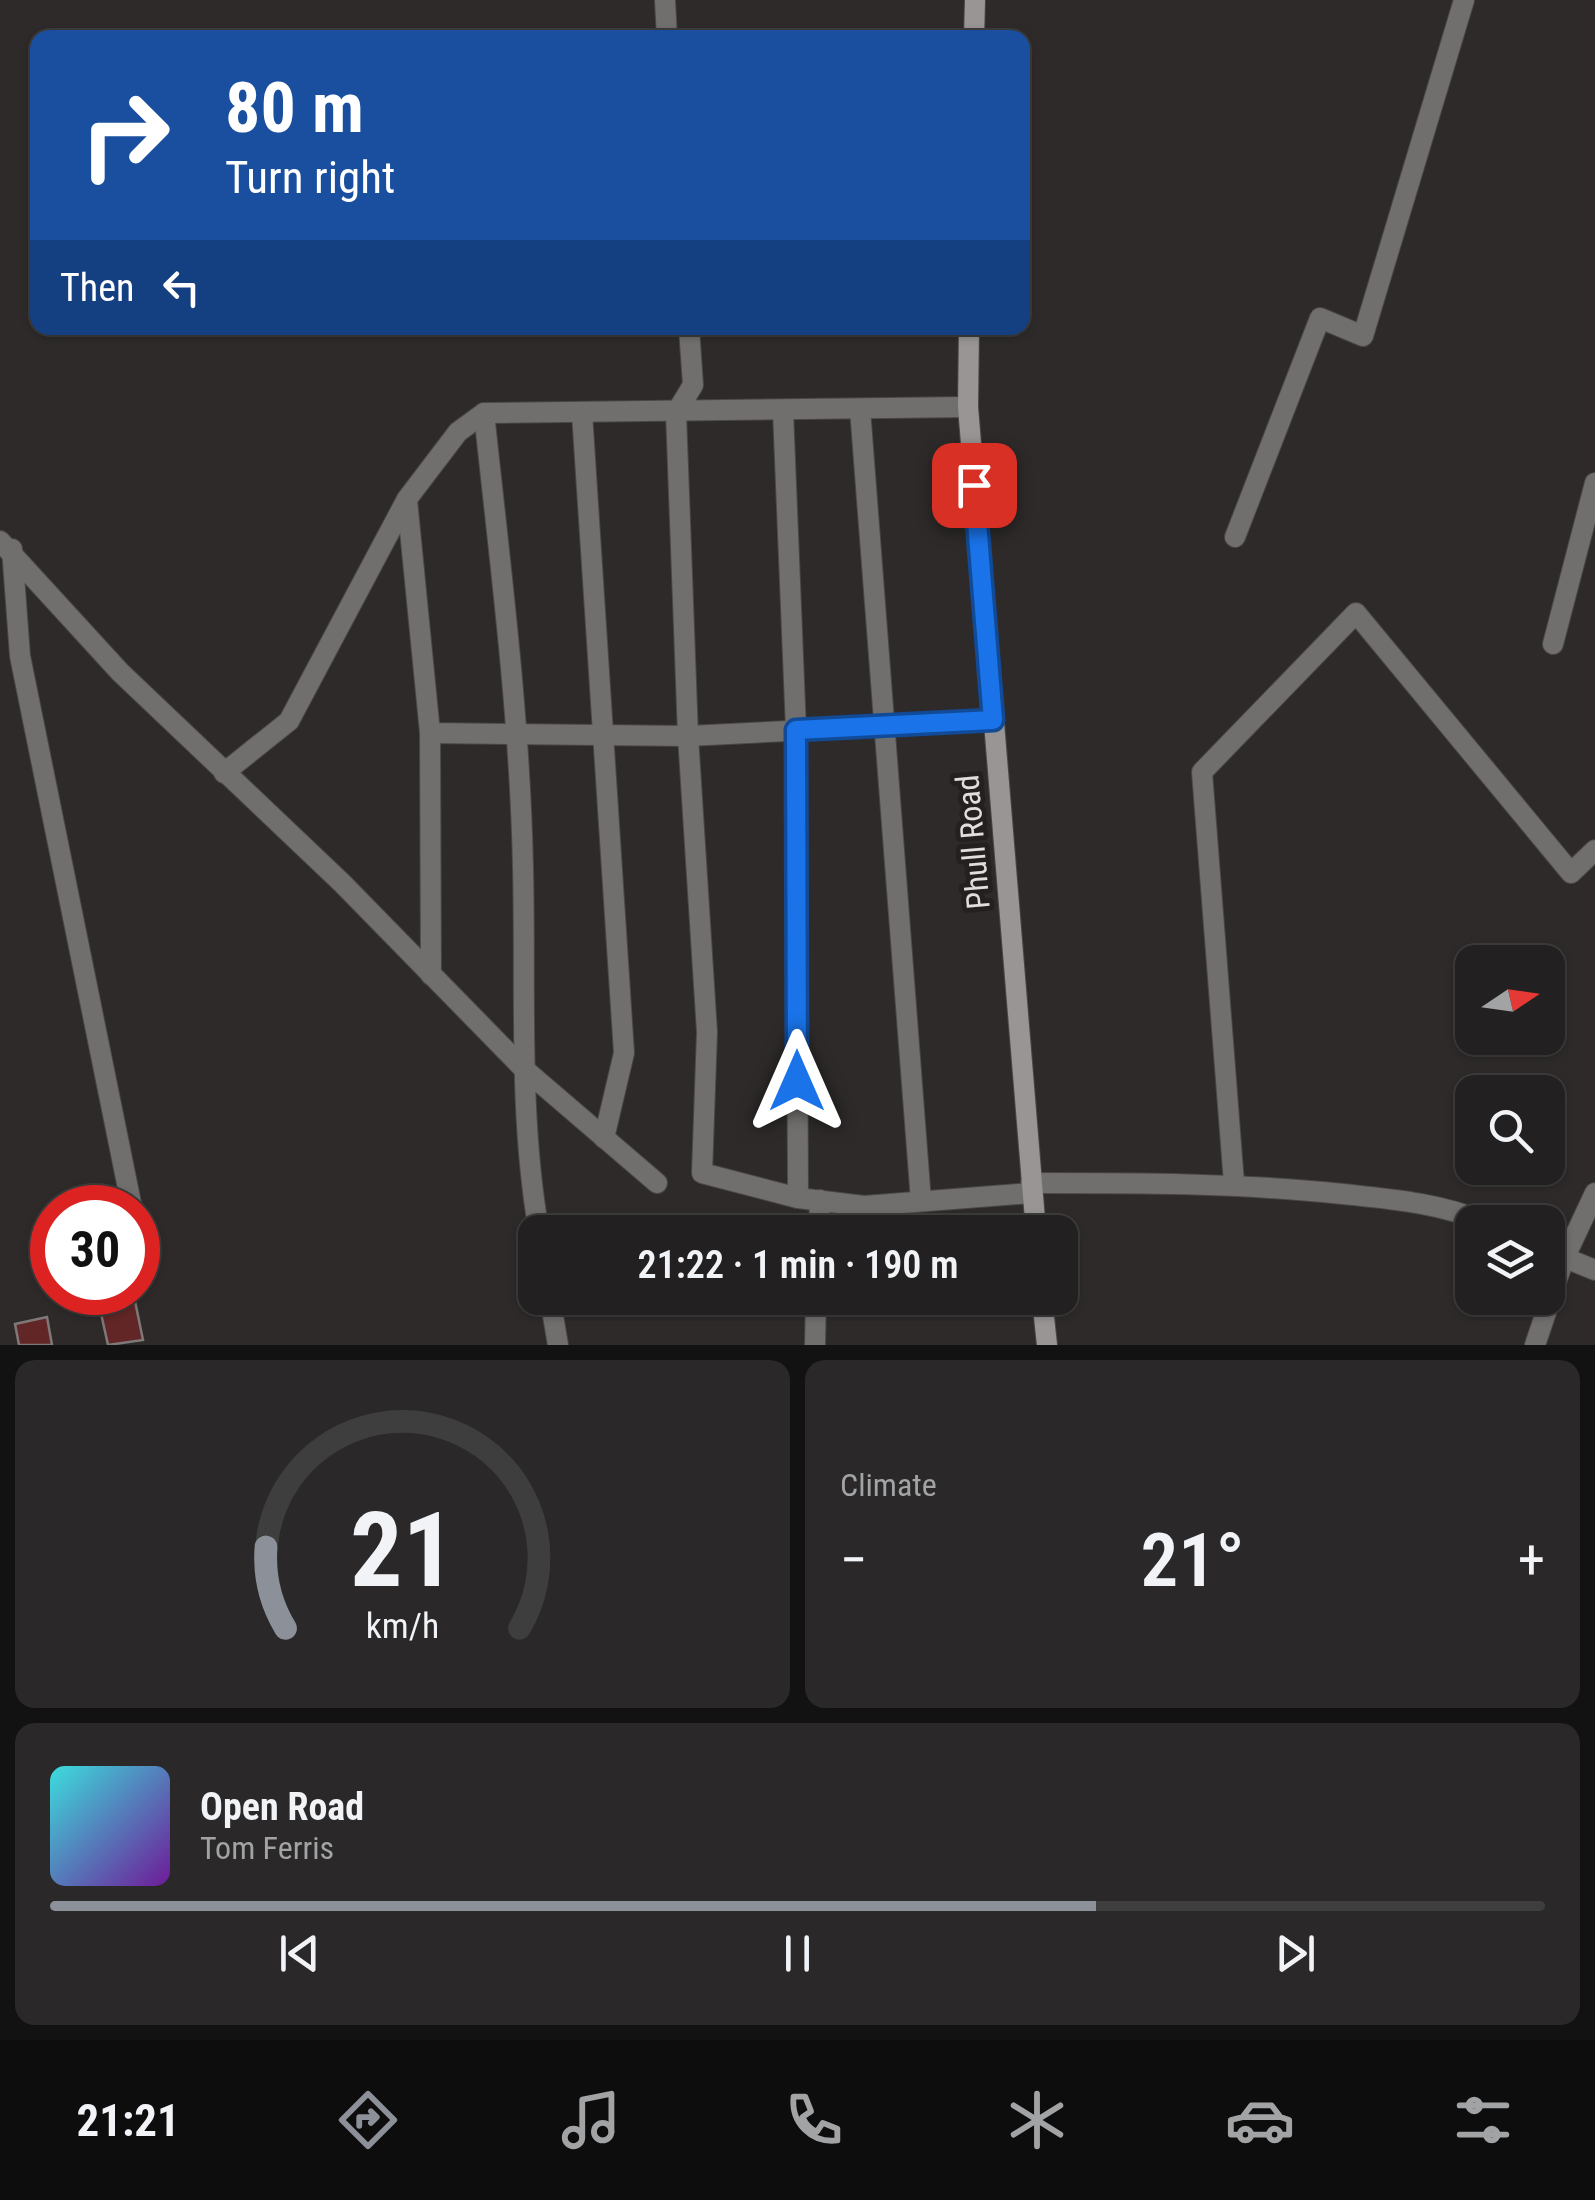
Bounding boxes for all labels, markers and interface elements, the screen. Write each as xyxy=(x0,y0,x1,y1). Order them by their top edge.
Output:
text: 80 m xyxy=(225,67,364,149)
icon: right xyxy=(60,70,190,200)
text: Turn right xyxy=(225,151,395,204)
icon: left xyxy=(154,260,209,315)
text: Then xyxy=(60,266,134,310)
pin xyxy=(932,443,1017,528)
icon: arrive xyxy=(947,458,1002,513)
street label: Phull Road xyxy=(948,773,998,911)
north arrow xyxy=(1455,945,1565,1055)
map controls xyxy=(1455,945,1565,1315)
position arrow xyxy=(745,1029,849,1133)
button: search xyxy=(1455,1075,1565,1185)
speed limit sign: 30 xyxy=(30,1185,160,1315)
button: layers xyxy=(1455,1205,1565,1315)
text: 21:22 · 1 min · 190 m xyxy=(638,1243,958,1287)
text: Climate xyxy=(840,1466,937,1504)
text: 21 xyxy=(350,1490,455,1611)
text: 21° xyxy=(1140,1516,1245,1604)
text: − xyxy=(840,1528,868,1592)
text: + xyxy=(1518,1528,1545,1592)
text: km/h xyxy=(366,1605,439,1647)
text: Open Road xyxy=(200,1785,364,1829)
text: Tom Ferris xyxy=(200,1829,334,1867)
icon: previous xyxy=(272,1926,327,1981)
icon: pause xyxy=(770,1926,825,1981)
icon: next xyxy=(1268,1926,1323,1981)
icon: directions xyxy=(333,2085,403,2155)
icon: music xyxy=(556,2085,626,2155)
icon: phone xyxy=(779,2085,849,2155)
icon: climate xyxy=(1002,2085,1072,2155)
icon: car xyxy=(1225,2085,1295,2155)
icon: filters xyxy=(1448,2085,1518,2155)
text: 21:21 xyxy=(77,2094,180,2147)

